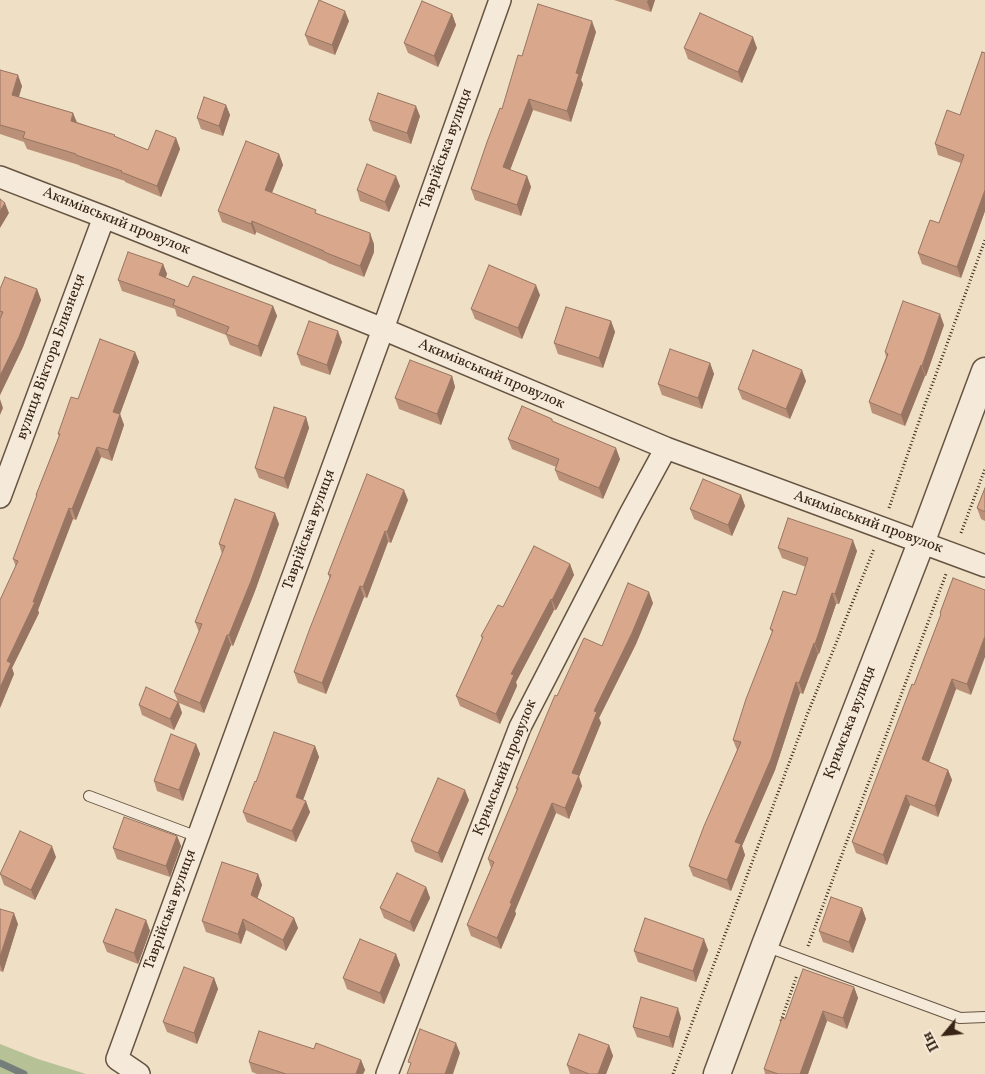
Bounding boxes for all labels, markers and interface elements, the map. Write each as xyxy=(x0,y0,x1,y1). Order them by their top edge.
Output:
street label: Таврійська вулиця xyxy=(417,86,477,212)
street label: Акимівський провулок xyxy=(40,184,192,260)
street label: вулиця Віктора Близнеця xyxy=(14,272,90,442)
street label: Акимівський провулок xyxy=(415,336,567,414)
street label: Таврійська вулиця xyxy=(280,467,340,593)
street label: Акимівський провулок xyxy=(791,488,945,558)
street label: Кримська вулиця xyxy=(821,664,881,782)
street label: Кримський провулок xyxy=(470,697,542,839)
street label: Таврійська вулиця xyxy=(141,847,201,973)
north arrow xyxy=(920,1009,970,1059)
text: Пн xyxy=(918,1028,944,1055)

